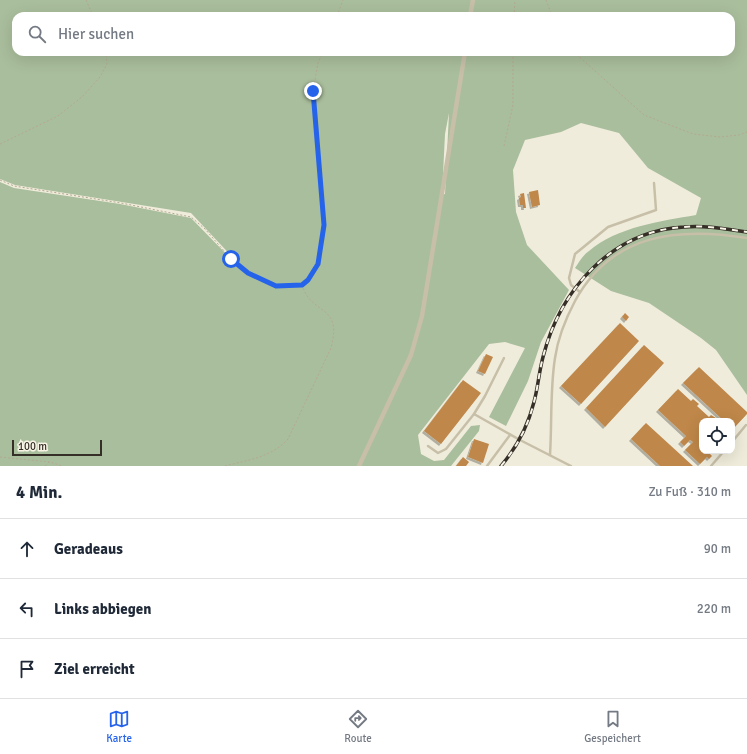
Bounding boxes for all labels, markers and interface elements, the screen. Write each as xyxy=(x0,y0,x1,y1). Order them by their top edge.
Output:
search box xyxy=(12,12,735,56)
icon: search xyxy=(26,23,48,45)
text: Hier suchen xyxy=(58,25,134,43)
route end xyxy=(304,82,322,100)
route start xyxy=(222,250,240,268)
map controls xyxy=(699,418,735,454)
button: locate xyxy=(699,418,735,454)
scale bar xyxy=(12,438,102,457)
text: 100 m xyxy=(18,440,47,453)
text: 4 Min. xyxy=(16,482,62,503)
text: Zu Fuß · 310 m xyxy=(648,484,731,500)
icon: ahead xyxy=(16,538,38,560)
text: Geradeaus xyxy=(54,540,123,558)
text: 90 m xyxy=(704,541,731,557)
icon: left xyxy=(16,598,38,620)
text: Links abbiegen xyxy=(54,600,151,618)
text: 220 m xyxy=(697,601,731,617)
icon: arrive xyxy=(16,658,38,680)
text: Ziel erreicht xyxy=(54,660,135,678)
tab: Karte xyxy=(106,708,132,745)
tab: Route xyxy=(344,708,372,745)
tab: Gespeichert xyxy=(584,708,641,745)

